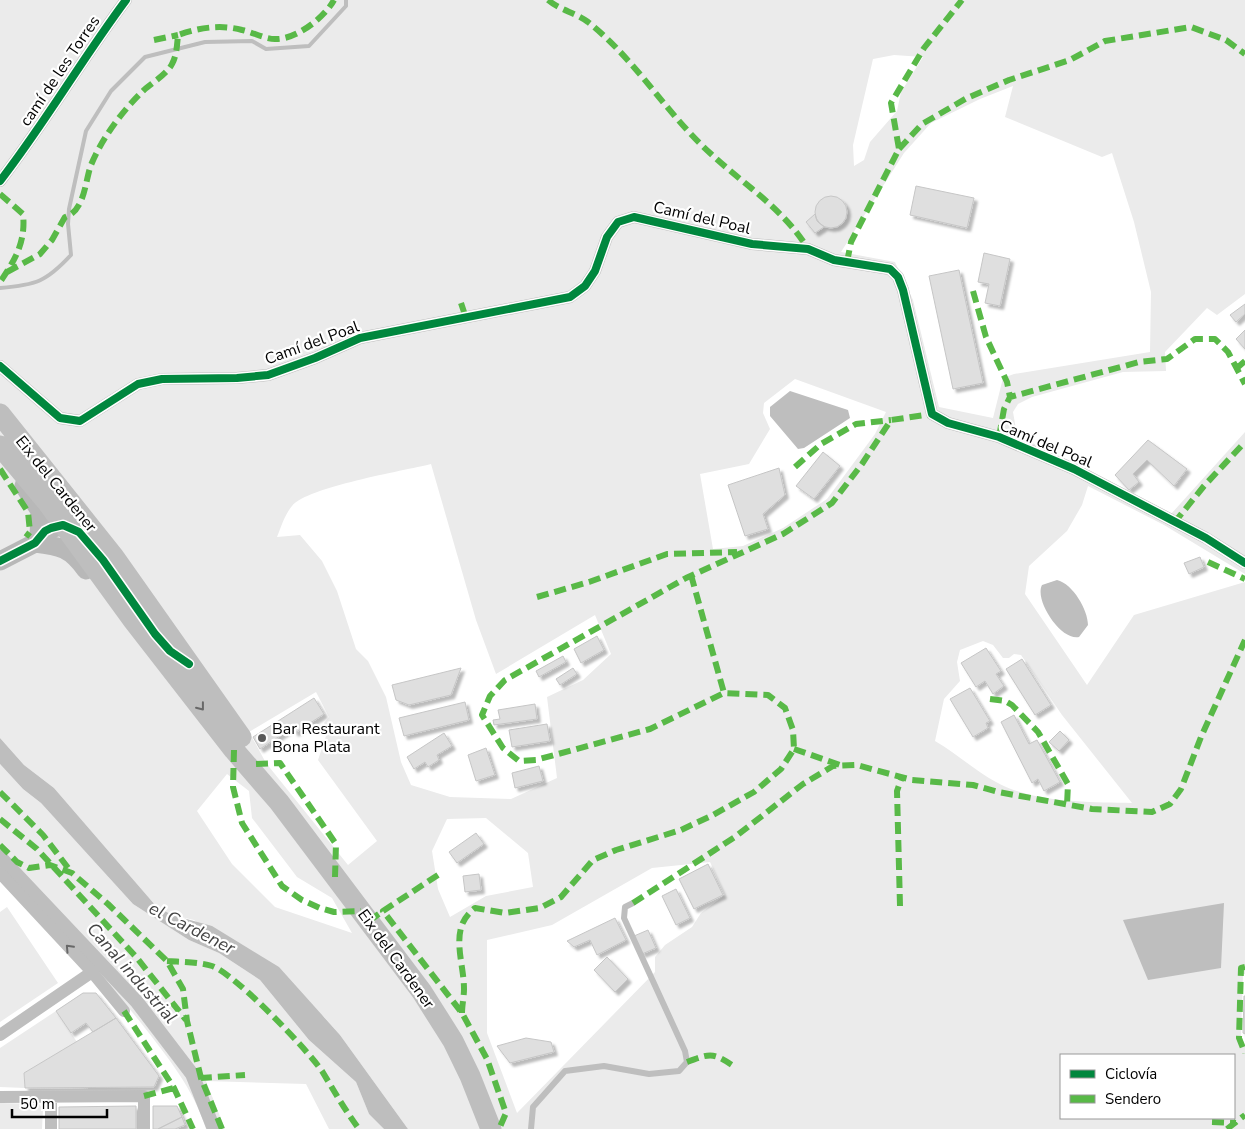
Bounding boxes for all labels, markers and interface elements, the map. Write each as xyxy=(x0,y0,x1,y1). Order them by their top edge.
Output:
street label: camí de les Torres xyxy=(15,11,105,131)
street label: Camí del Poal xyxy=(651,196,753,240)
street label: Camí del Poal xyxy=(262,316,363,370)
street label: Camí del Poal xyxy=(996,415,1096,474)
street label: Eix del Cardener xyxy=(10,431,102,537)
one-way arrow xyxy=(195,701,204,711)
place label: Bar Restaurant Bona Plata xyxy=(272,718,380,758)
marker: Bar Restaurant Bona Plata xyxy=(256,732,268,744)
water label: el Cardener xyxy=(145,896,240,960)
street label: Eix del Cardener xyxy=(352,905,440,1013)
water label: Canal industrial xyxy=(81,917,183,1029)
one-way arrow xyxy=(66,944,75,953)
legend xyxy=(1060,1054,1235,1119)
text: Ciclovía xyxy=(1105,1064,1157,1084)
scale bar xyxy=(12,1086,108,1118)
text: Sendero xyxy=(1105,1089,1161,1109)
text: 50 m xyxy=(20,1094,55,1114)

